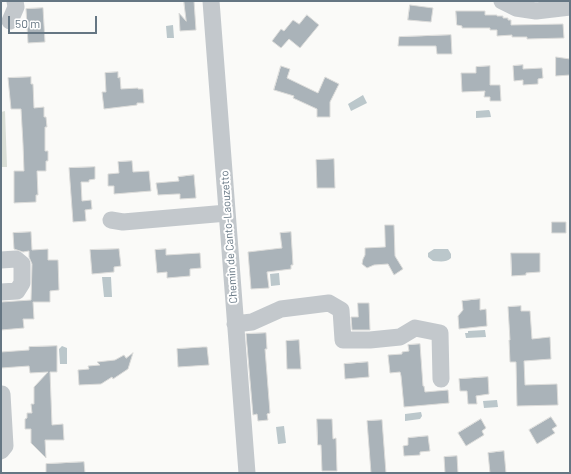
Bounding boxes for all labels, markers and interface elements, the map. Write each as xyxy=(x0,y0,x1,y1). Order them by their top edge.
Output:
scale bar xyxy=(10,8,99,34)
text: 50 m xyxy=(15,16,40,30)
street label: Chemin de Canto-Laouzetto xyxy=(218,170,240,304)

